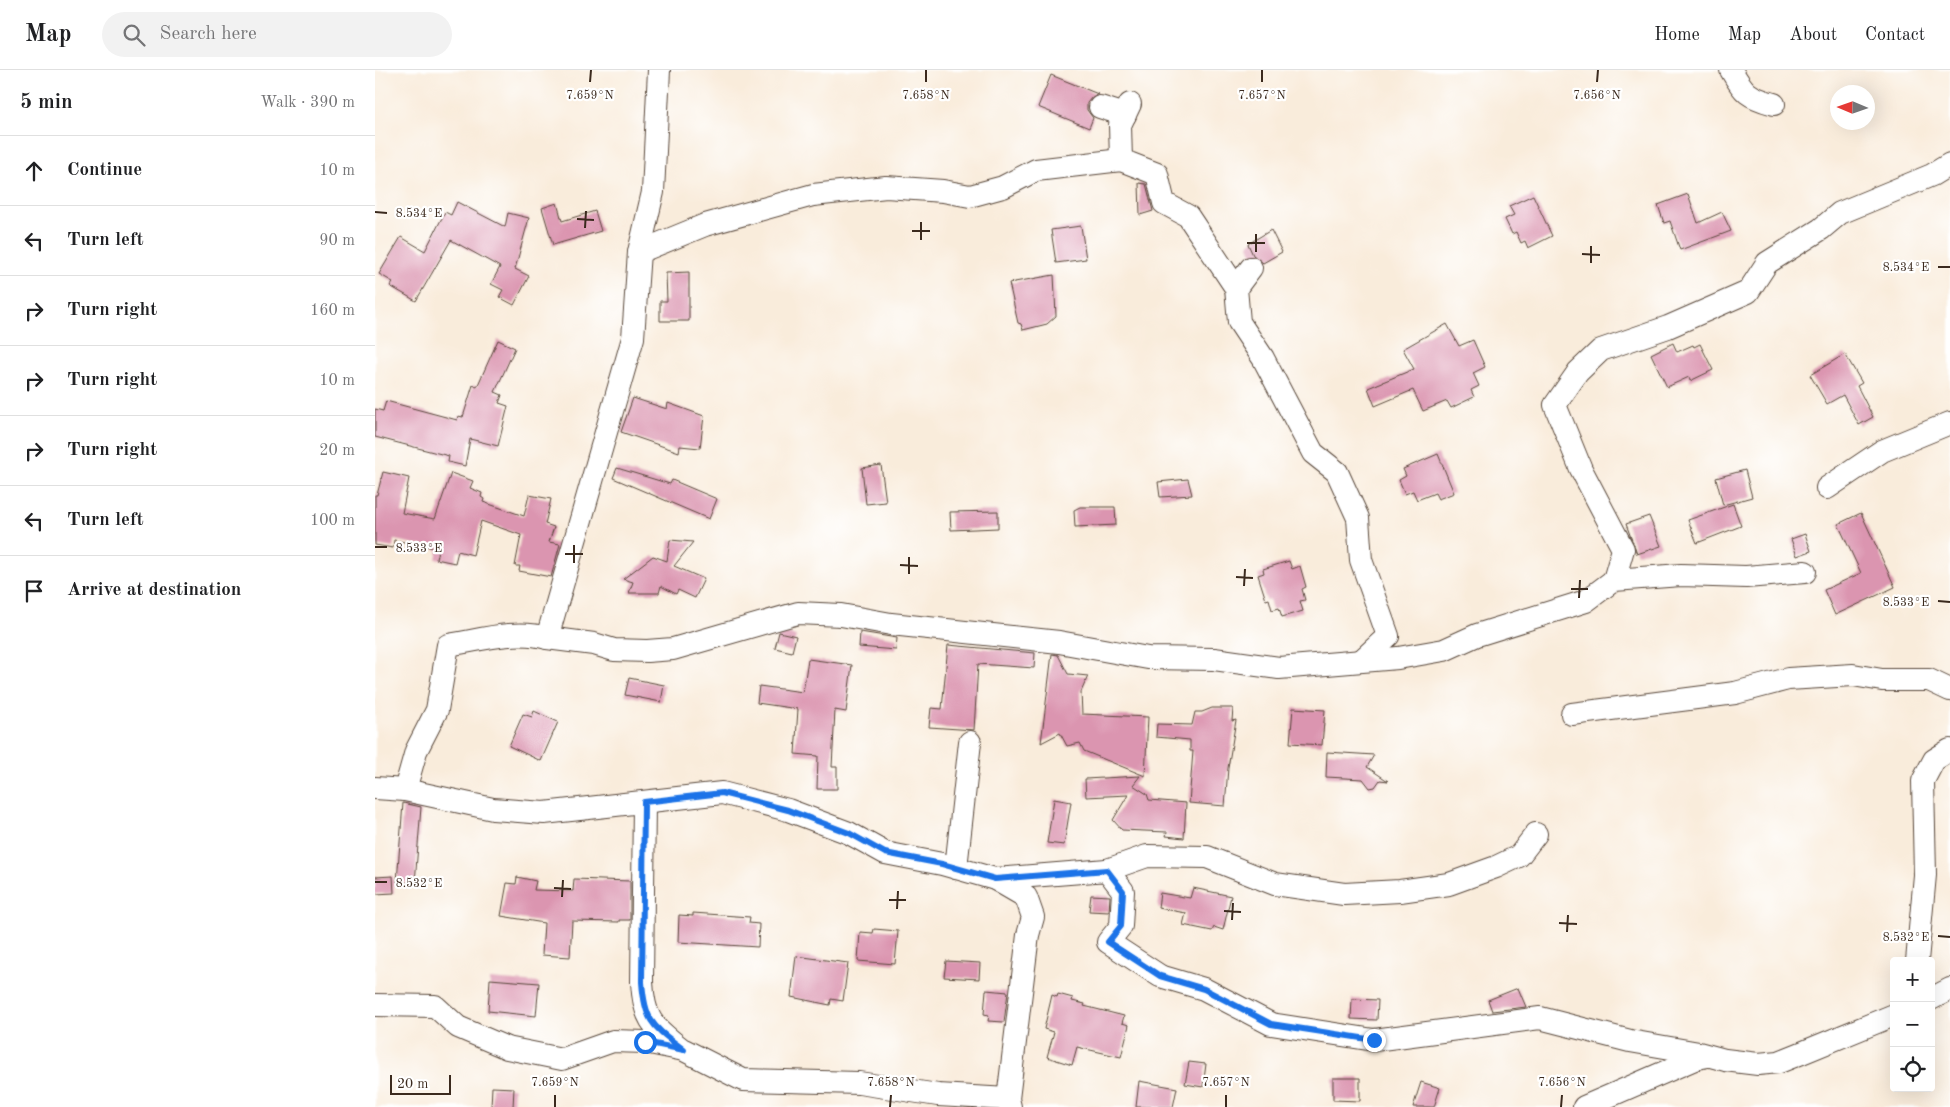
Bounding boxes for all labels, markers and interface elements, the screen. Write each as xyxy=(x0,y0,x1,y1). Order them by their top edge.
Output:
search box xyxy=(102,12,452,57)
icon: search xyxy=(120,21,148,49)
text: Map xyxy=(25,23,72,47)
text: Search here xyxy=(160,25,257,44)
text: Home xyxy=(1654,26,1700,44)
text: Map xyxy=(1728,26,1761,44)
text: About xyxy=(1789,26,1837,44)
text: Contact xyxy=(1865,26,1925,44)
north arrow xyxy=(1830,85,1875,130)
text: 7.659°N xyxy=(566,89,614,102)
text: 7.658°N xyxy=(902,89,950,102)
text: 7.657°N xyxy=(1238,89,1286,102)
text: 7.656°N xyxy=(1573,89,1621,102)
text: 5 min xyxy=(20,92,73,113)
text: Walk · 390 m xyxy=(260,95,355,111)
icon: ahead xyxy=(20,157,48,185)
text: Continue xyxy=(67,161,142,180)
text: 10 m xyxy=(319,163,355,179)
text: 8.534°E xyxy=(396,207,442,220)
icon: left xyxy=(20,227,48,255)
text: Turn left xyxy=(67,231,144,250)
text: 90 m xyxy=(319,233,355,249)
text: 8.534°E xyxy=(1883,261,1929,274)
icon: right xyxy=(20,297,48,325)
text: Turn right xyxy=(67,301,157,320)
text: 160 m xyxy=(310,303,355,319)
icon: right xyxy=(20,367,48,395)
text: Turn right xyxy=(67,371,157,390)
text: 10 m xyxy=(319,373,355,389)
icon: right xyxy=(20,437,48,465)
text: Turn right xyxy=(67,441,157,460)
text: 20 m xyxy=(319,443,355,459)
icon: left xyxy=(20,507,48,535)
text: Turn left xyxy=(67,511,144,530)
text: 100 m xyxy=(310,513,355,529)
text: 8.533°E xyxy=(396,542,442,555)
icon: arrive xyxy=(20,577,48,605)
text: Arrive at destination xyxy=(67,581,241,600)
text: 8.533°E xyxy=(1883,596,1929,609)
text: 8.532°E xyxy=(396,877,442,890)
text: 8.532°E xyxy=(1883,931,1929,944)
map controls xyxy=(1890,957,1935,1092)
button: + xyxy=(1890,957,1935,1002)
button: − xyxy=(1890,1002,1935,1047)
route end xyxy=(1363,1029,1386,1052)
route start xyxy=(634,1031,657,1054)
button: locate xyxy=(1890,1047,1935,1092)
scale bar xyxy=(390,1072,451,1095)
text: 7.659°N xyxy=(531,1076,579,1089)
text: 7.658°N xyxy=(867,1076,915,1089)
text: 7.657°N xyxy=(1202,1076,1250,1089)
text: 7.656°N xyxy=(1538,1076,1586,1089)
text: 20 m xyxy=(397,1077,428,1091)

